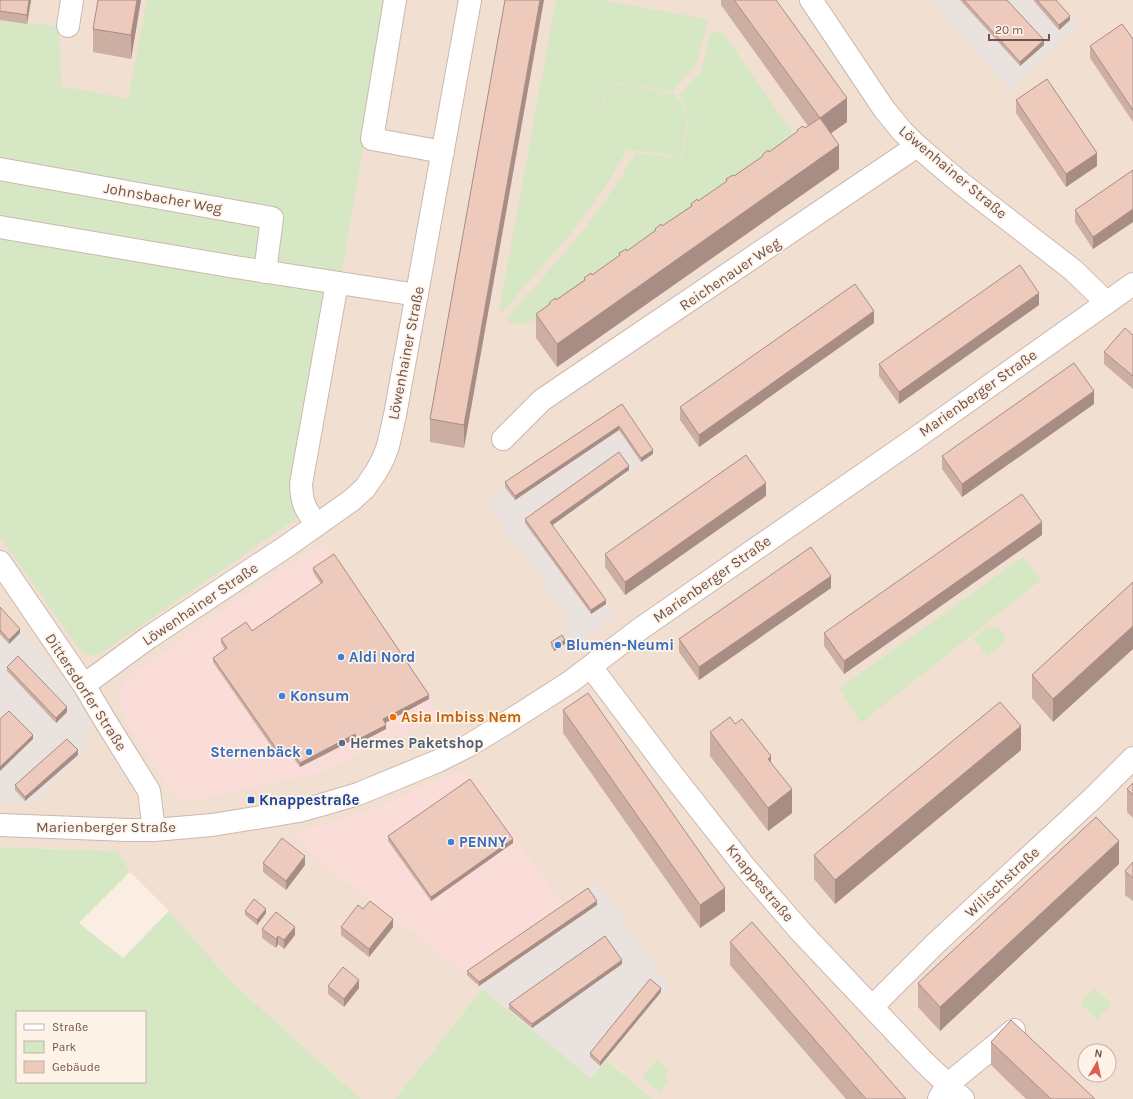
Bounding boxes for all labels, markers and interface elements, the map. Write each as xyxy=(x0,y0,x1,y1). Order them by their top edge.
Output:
scale bar xyxy=(989,16,1049,42)
text: 20 m xyxy=(995,23,1023,37)
street label: Löwenhainer Straße xyxy=(895,122,1011,222)
street label: Johnsbacher Weg xyxy=(102,179,224,217)
street label: Reichenauer Weg xyxy=(676,233,784,314)
street label: Löwenhainer Straße xyxy=(384,285,428,421)
street label: Marienberger Straße xyxy=(916,346,1040,440)
street label: Marienberger Straße xyxy=(650,532,774,626)
street label: Löwenhainer Straße xyxy=(139,559,261,649)
street label: Dittersdorfer Straße xyxy=(41,630,131,754)
place label: Blumen-Neumi xyxy=(566,636,674,654)
marker: Blumen-Neumi xyxy=(553,640,563,650)
place label: Aldi Nord xyxy=(349,648,415,666)
marker: Aldi Nord xyxy=(336,652,346,662)
place label: Konsum xyxy=(290,687,349,705)
marker: Konsum xyxy=(277,691,287,701)
place label: Asia Imbiss Nem xyxy=(401,708,521,726)
marker: Asia Imbiss Nem xyxy=(388,712,398,722)
place label: Hermes Paketshop xyxy=(350,734,483,752)
marker: Hermes Paketshop xyxy=(337,738,347,748)
place label: Sternenbäck xyxy=(210,743,301,761)
marker: Sternenbäck xyxy=(304,747,314,757)
place label: Knappestraße xyxy=(259,791,359,809)
marker: Knappestraße xyxy=(246,795,256,805)
street label: Marienberger Straße xyxy=(36,818,176,836)
place label: PENNY xyxy=(459,833,507,851)
marker: PENNY xyxy=(446,837,456,847)
street label: Knappestraße xyxy=(722,841,798,925)
street label: Wilischstraße xyxy=(961,843,1043,921)
legend xyxy=(16,1011,146,1083)
text: Straße xyxy=(52,1020,88,1034)
text: Park xyxy=(52,1040,77,1054)
north arrow xyxy=(1077,1043,1117,1083)
text: N xyxy=(1094,1047,1103,1061)
text: Gebäude xyxy=(52,1060,100,1074)

